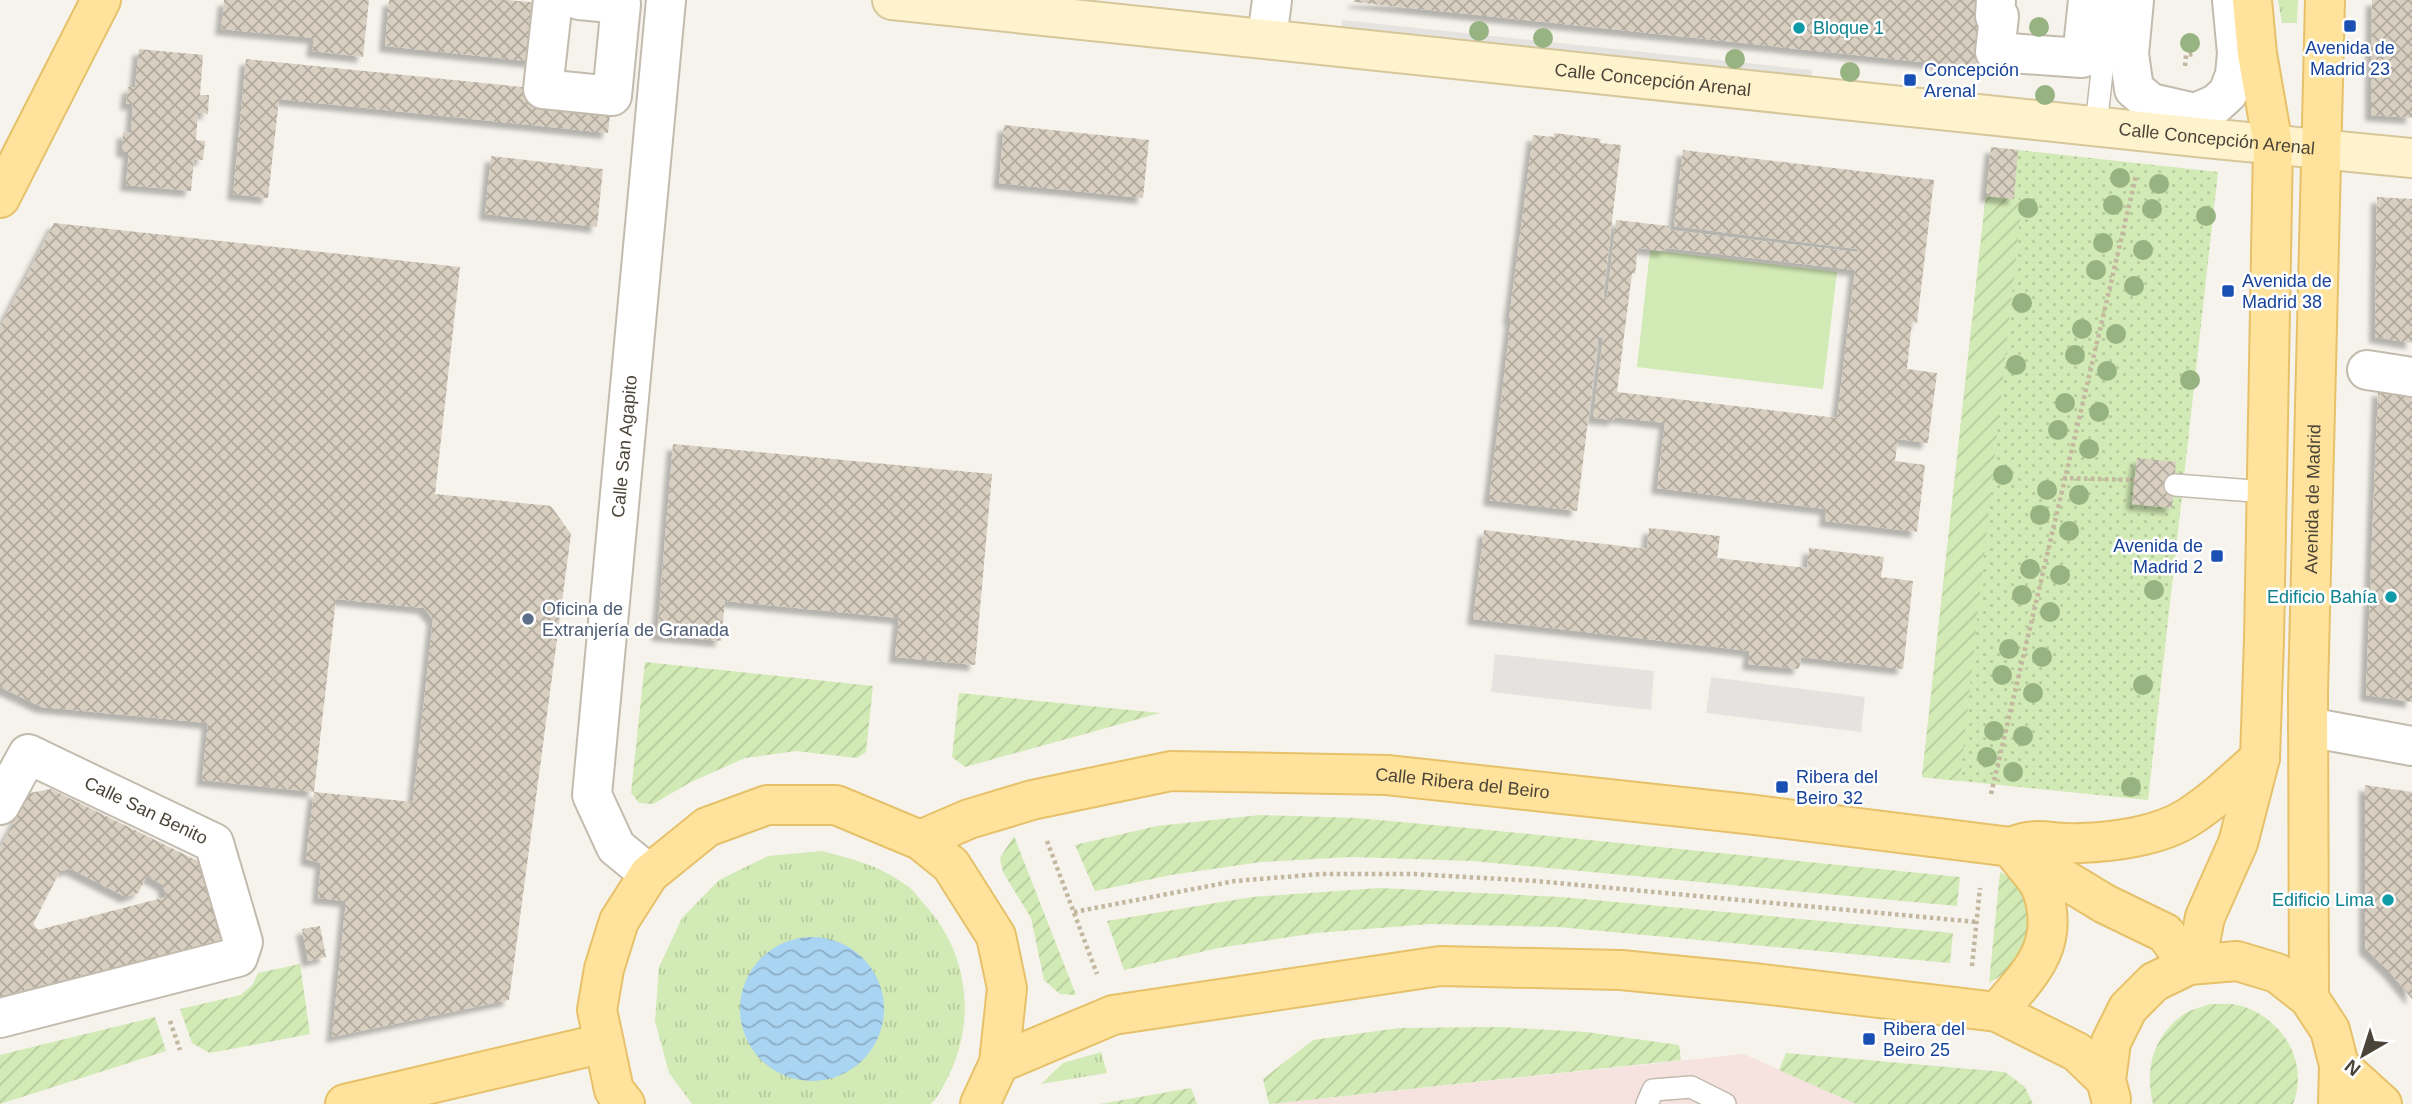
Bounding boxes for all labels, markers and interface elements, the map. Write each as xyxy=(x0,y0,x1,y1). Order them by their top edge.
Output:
place label: Bloque 1 xyxy=(1813,18,1884,38)
marker: Avenida de Madrid 23 xyxy=(2342,18,2358,34)
marker: Bloque 1 xyxy=(1791,20,1807,36)
place label: Avenida de Madrid 23 xyxy=(2305,38,2395,79)
street label: Calle Concepción Arenal xyxy=(1554,60,1752,100)
place label: Concepción Arenal xyxy=(1924,60,2019,101)
marker: Concepción Arenal xyxy=(1902,72,1918,88)
street label: Calle Concepción Arenal xyxy=(2118,119,2316,159)
place label: Avenida de Madrid 38 xyxy=(2242,271,2332,312)
marker: Avenida de Madrid 38 xyxy=(2220,283,2236,299)
street label: Calle San Agapito xyxy=(608,374,641,519)
street label: Avenida de Madrid xyxy=(2301,424,2325,574)
place label: Avenida de Madrid 2 xyxy=(2113,536,2203,577)
marker: Avenida de Madrid 2 xyxy=(2209,548,2225,564)
place label: Edificio Bahía xyxy=(2267,587,2378,607)
marker: Edificio Bahía xyxy=(2383,589,2399,605)
place label: Oficina de Extranjería de Granada xyxy=(542,599,730,640)
marker: Oficina de Extranjería de Granada xyxy=(520,611,536,627)
street label: Calle Ribera del Beiro xyxy=(1375,765,1551,803)
place label: Ribera del Beiro 32 xyxy=(1796,767,1878,808)
street label: Calle San Benito xyxy=(81,772,211,848)
marker: Ribera del Beiro 32 xyxy=(1774,779,1790,795)
place label: Edificio Lima xyxy=(2272,890,2375,910)
marker: Edificio Lima xyxy=(2380,892,2396,908)
place label: Ribera del Beiro 25 xyxy=(1883,1019,1965,1060)
north arrow xyxy=(2328,1020,2398,1090)
marker: Ribera del Beiro 25 xyxy=(1861,1031,1877,1047)
text: N xyxy=(2341,1055,2365,1080)

